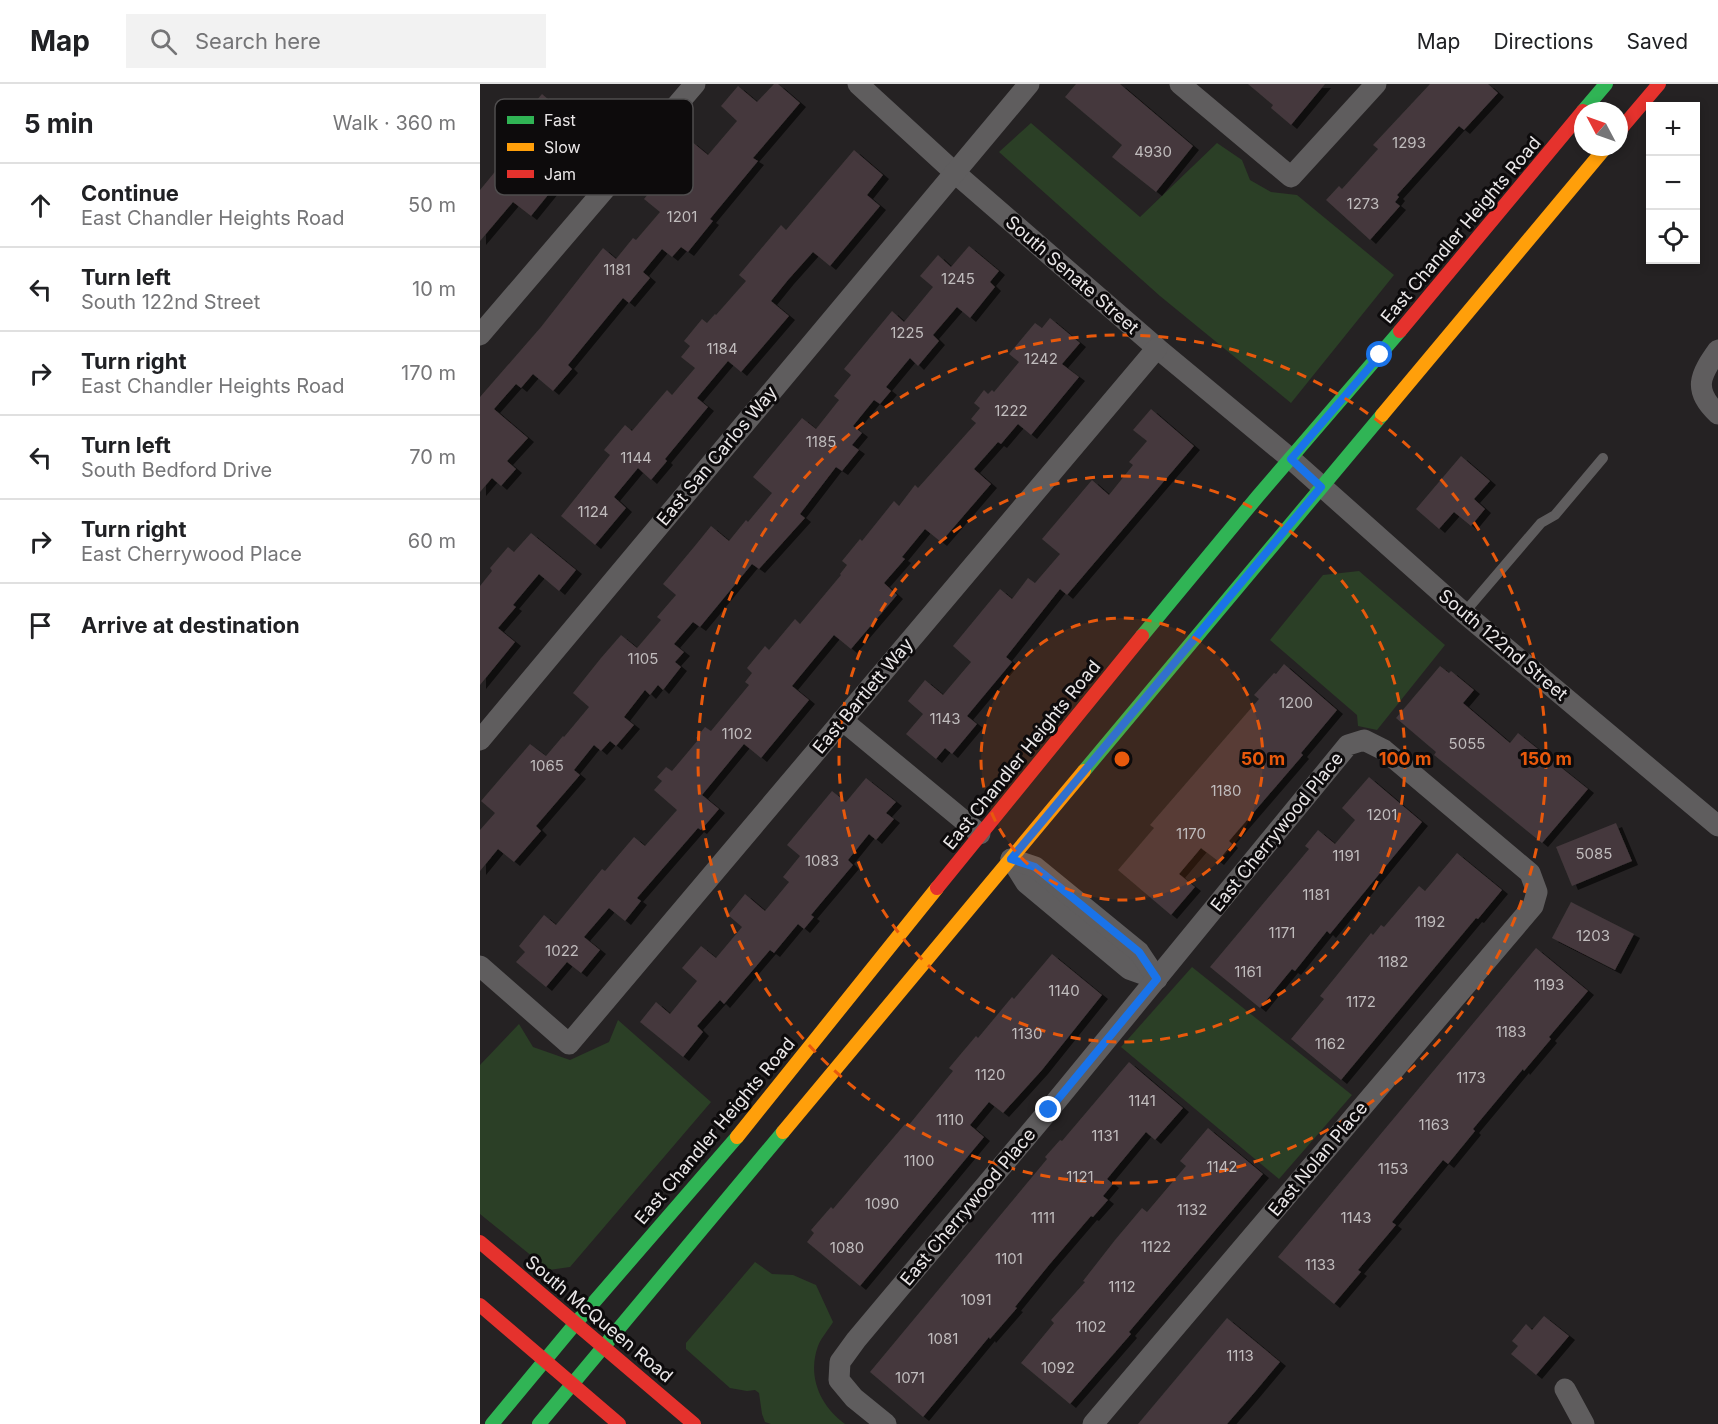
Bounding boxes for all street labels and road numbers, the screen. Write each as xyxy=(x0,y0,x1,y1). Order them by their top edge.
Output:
street label: East Chandler Heights Road xyxy=(1376,132,1545,327)
street label: South Senate Street xyxy=(1002,211,1143,338)
street label: East San Carlos Way xyxy=(652,382,781,530)
street label: South 122nd Street xyxy=(1435,585,1572,705)
street label: East Bartlett Way xyxy=(808,634,917,758)
street label: East Chandler Heights Road xyxy=(939,656,1104,853)
street label: East Cherrywood Place xyxy=(1206,748,1347,916)
street label: East Chandler Heights Road xyxy=(630,1033,799,1228)
street label: East Nolan Place xyxy=(1264,1097,1372,1220)
street label: East Cherrywood Place xyxy=(896,1124,1040,1290)
street label: South McQueen Road xyxy=(521,1251,677,1386)

